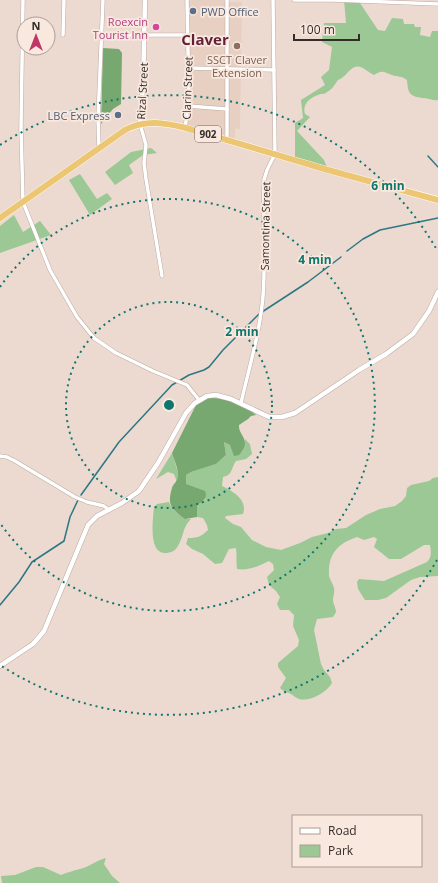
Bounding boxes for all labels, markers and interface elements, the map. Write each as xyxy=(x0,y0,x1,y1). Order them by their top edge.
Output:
place label: PWD Office xyxy=(201,4,259,19)
marker: PWD Office xyxy=(188,6,198,16)
place label: Roexcin Tourist Inn xyxy=(93,14,148,42)
north arrow xyxy=(16,16,56,56)
scale bar xyxy=(294,16,359,42)
text: N xyxy=(32,18,40,33)
text: 100 m xyxy=(300,21,335,38)
marker: Roexcin Tourist Inn xyxy=(151,22,161,32)
district label: Claver xyxy=(181,29,229,49)
marker: SSCT Claver Extension xyxy=(232,41,242,51)
place label: SSCT Claver Extension xyxy=(207,52,267,80)
street label: Clarin Street xyxy=(178,56,196,120)
street label: Rizal Street xyxy=(133,62,151,120)
place label: LBC Express xyxy=(48,108,110,123)
marker: LBC Express xyxy=(113,110,123,120)
road number: 902 xyxy=(195,126,221,142)
text: 6 min xyxy=(371,177,405,194)
street label: Samontina Street xyxy=(257,181,273,271)
text: 4 min xyxy=(298,251,332,268)
text: 2 min xyxy=(225,323,259,340)
centre of rings xyxy=(162,398,176,412)
legend xyxy=(292,815,422,867)
text: Road xyxy=(328,822,357,839)
text: Park xyxy=(328,842,354,859)

